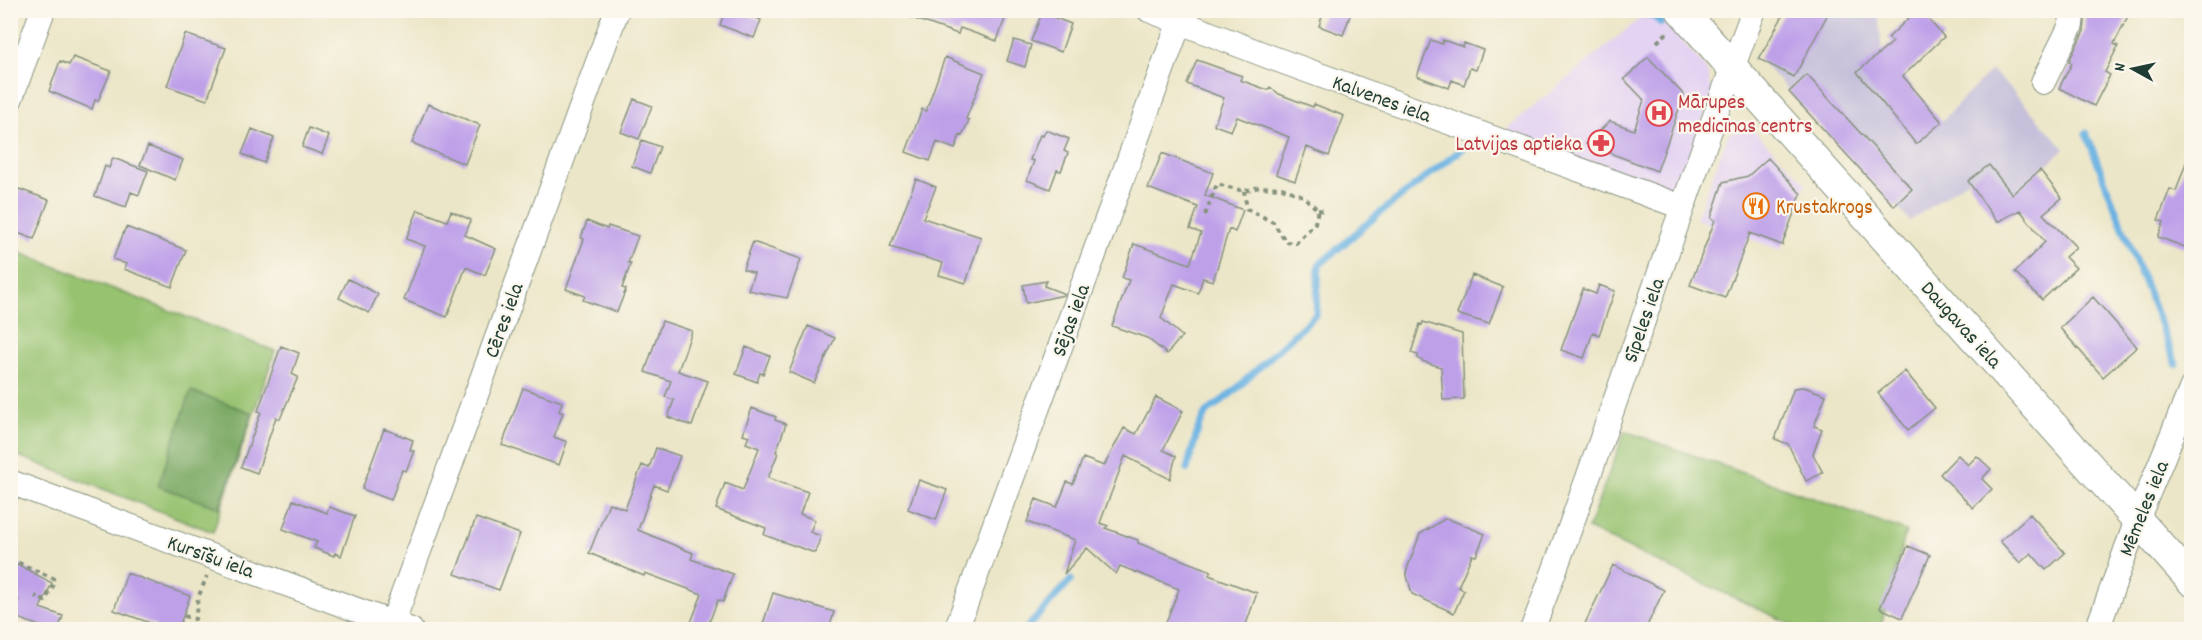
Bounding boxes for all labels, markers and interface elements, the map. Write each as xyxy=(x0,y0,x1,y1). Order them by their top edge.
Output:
north arrow xyxy=(2103,39,2163,99)
text: N xyxy=(2109,62,2133,73)
street label: Kalvenes iela xyxy=(1327,69,1436,133)
place label: Mārupes medicīnas centrs xyxy=(1678,89,1813,143)
hospital icon: Mārupes medicīnas centrs xyxy=(1644,98,1674,128)
pharmacy icon: Latvijas aptieka xyxy=(1586,128,1616,158)
place label: Latvijas aptieka xyxy=(1455,131,1583,161)
restaurant icon: Krustakrogs xyxy=(1741,191,1771,221)
place label: Krustakrogs xyxy=(1776,194,1873,224)
street label: Sīpeles iela xyxy=(1617,273,1675,367)
street label: Daugavas iela xyxy=(1912,275,2008,377)
street label: Cēres iela xyxy=(478,278,534,363)
street label: Sējas iela xyxy=(1046,279,1100,362)
street label: Mēmeles iela xyxy=(2113,456,2179,561)
street label: Kursīšu iela xyxy=(162,529,259,589)

